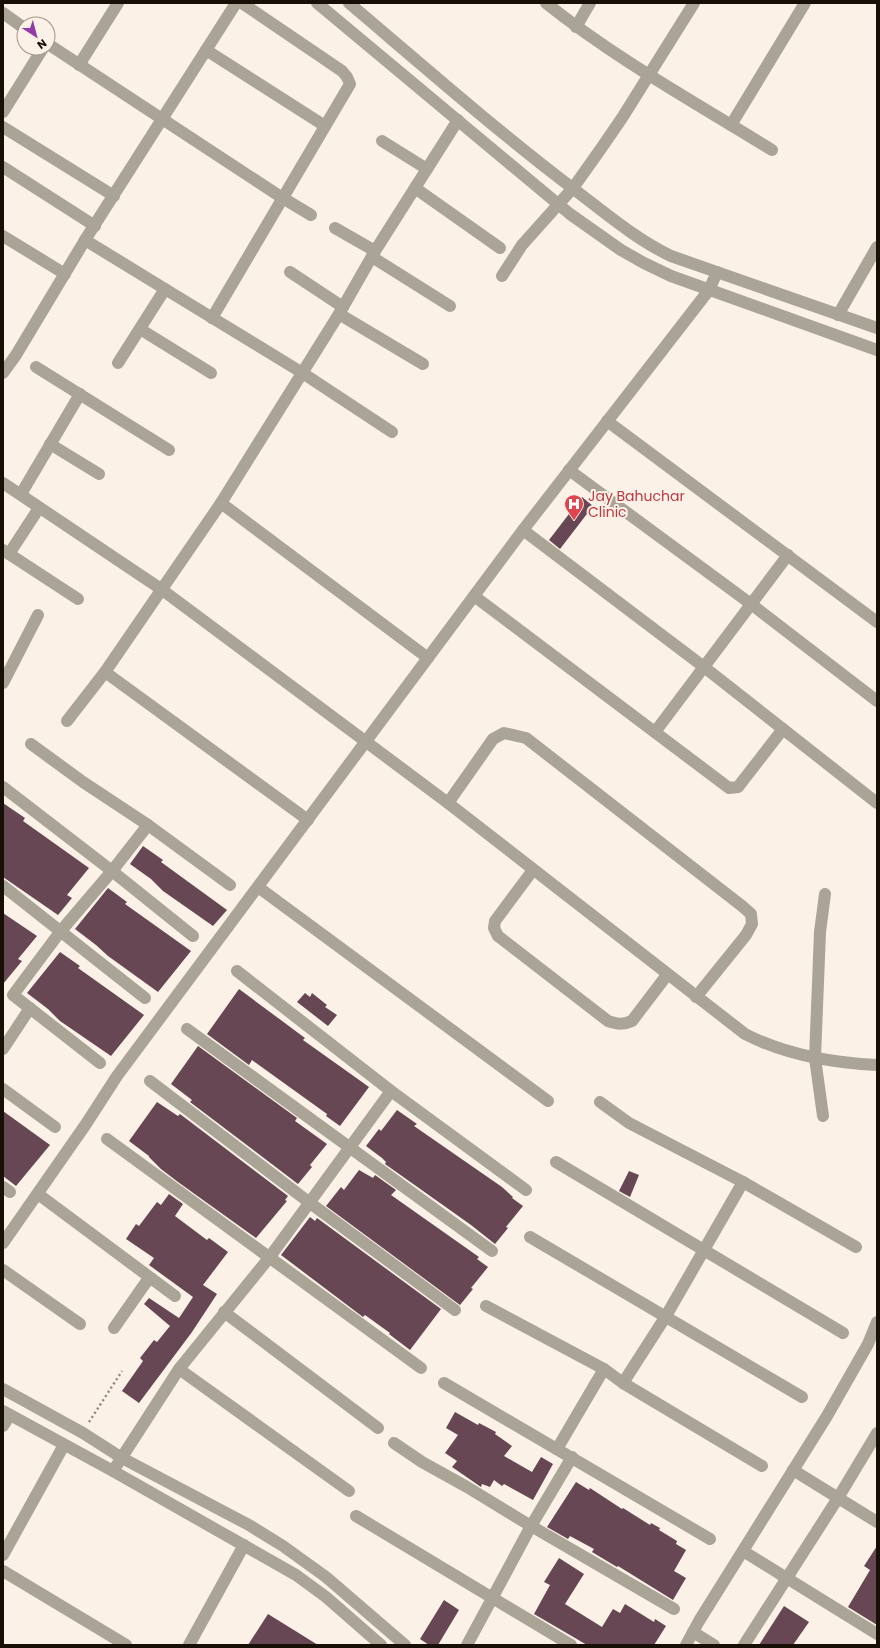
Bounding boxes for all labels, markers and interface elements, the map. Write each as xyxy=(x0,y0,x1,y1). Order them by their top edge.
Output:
north arrow xyxy=(16,16,56,56)
text: N xyxy=(34,35,50,53)
place label: Jay Bahuchar Clinic xyxy=(588,486,685,522)
hospital icon: Jay Bahuchar Clinic xyxy=(563,493,585,521)

